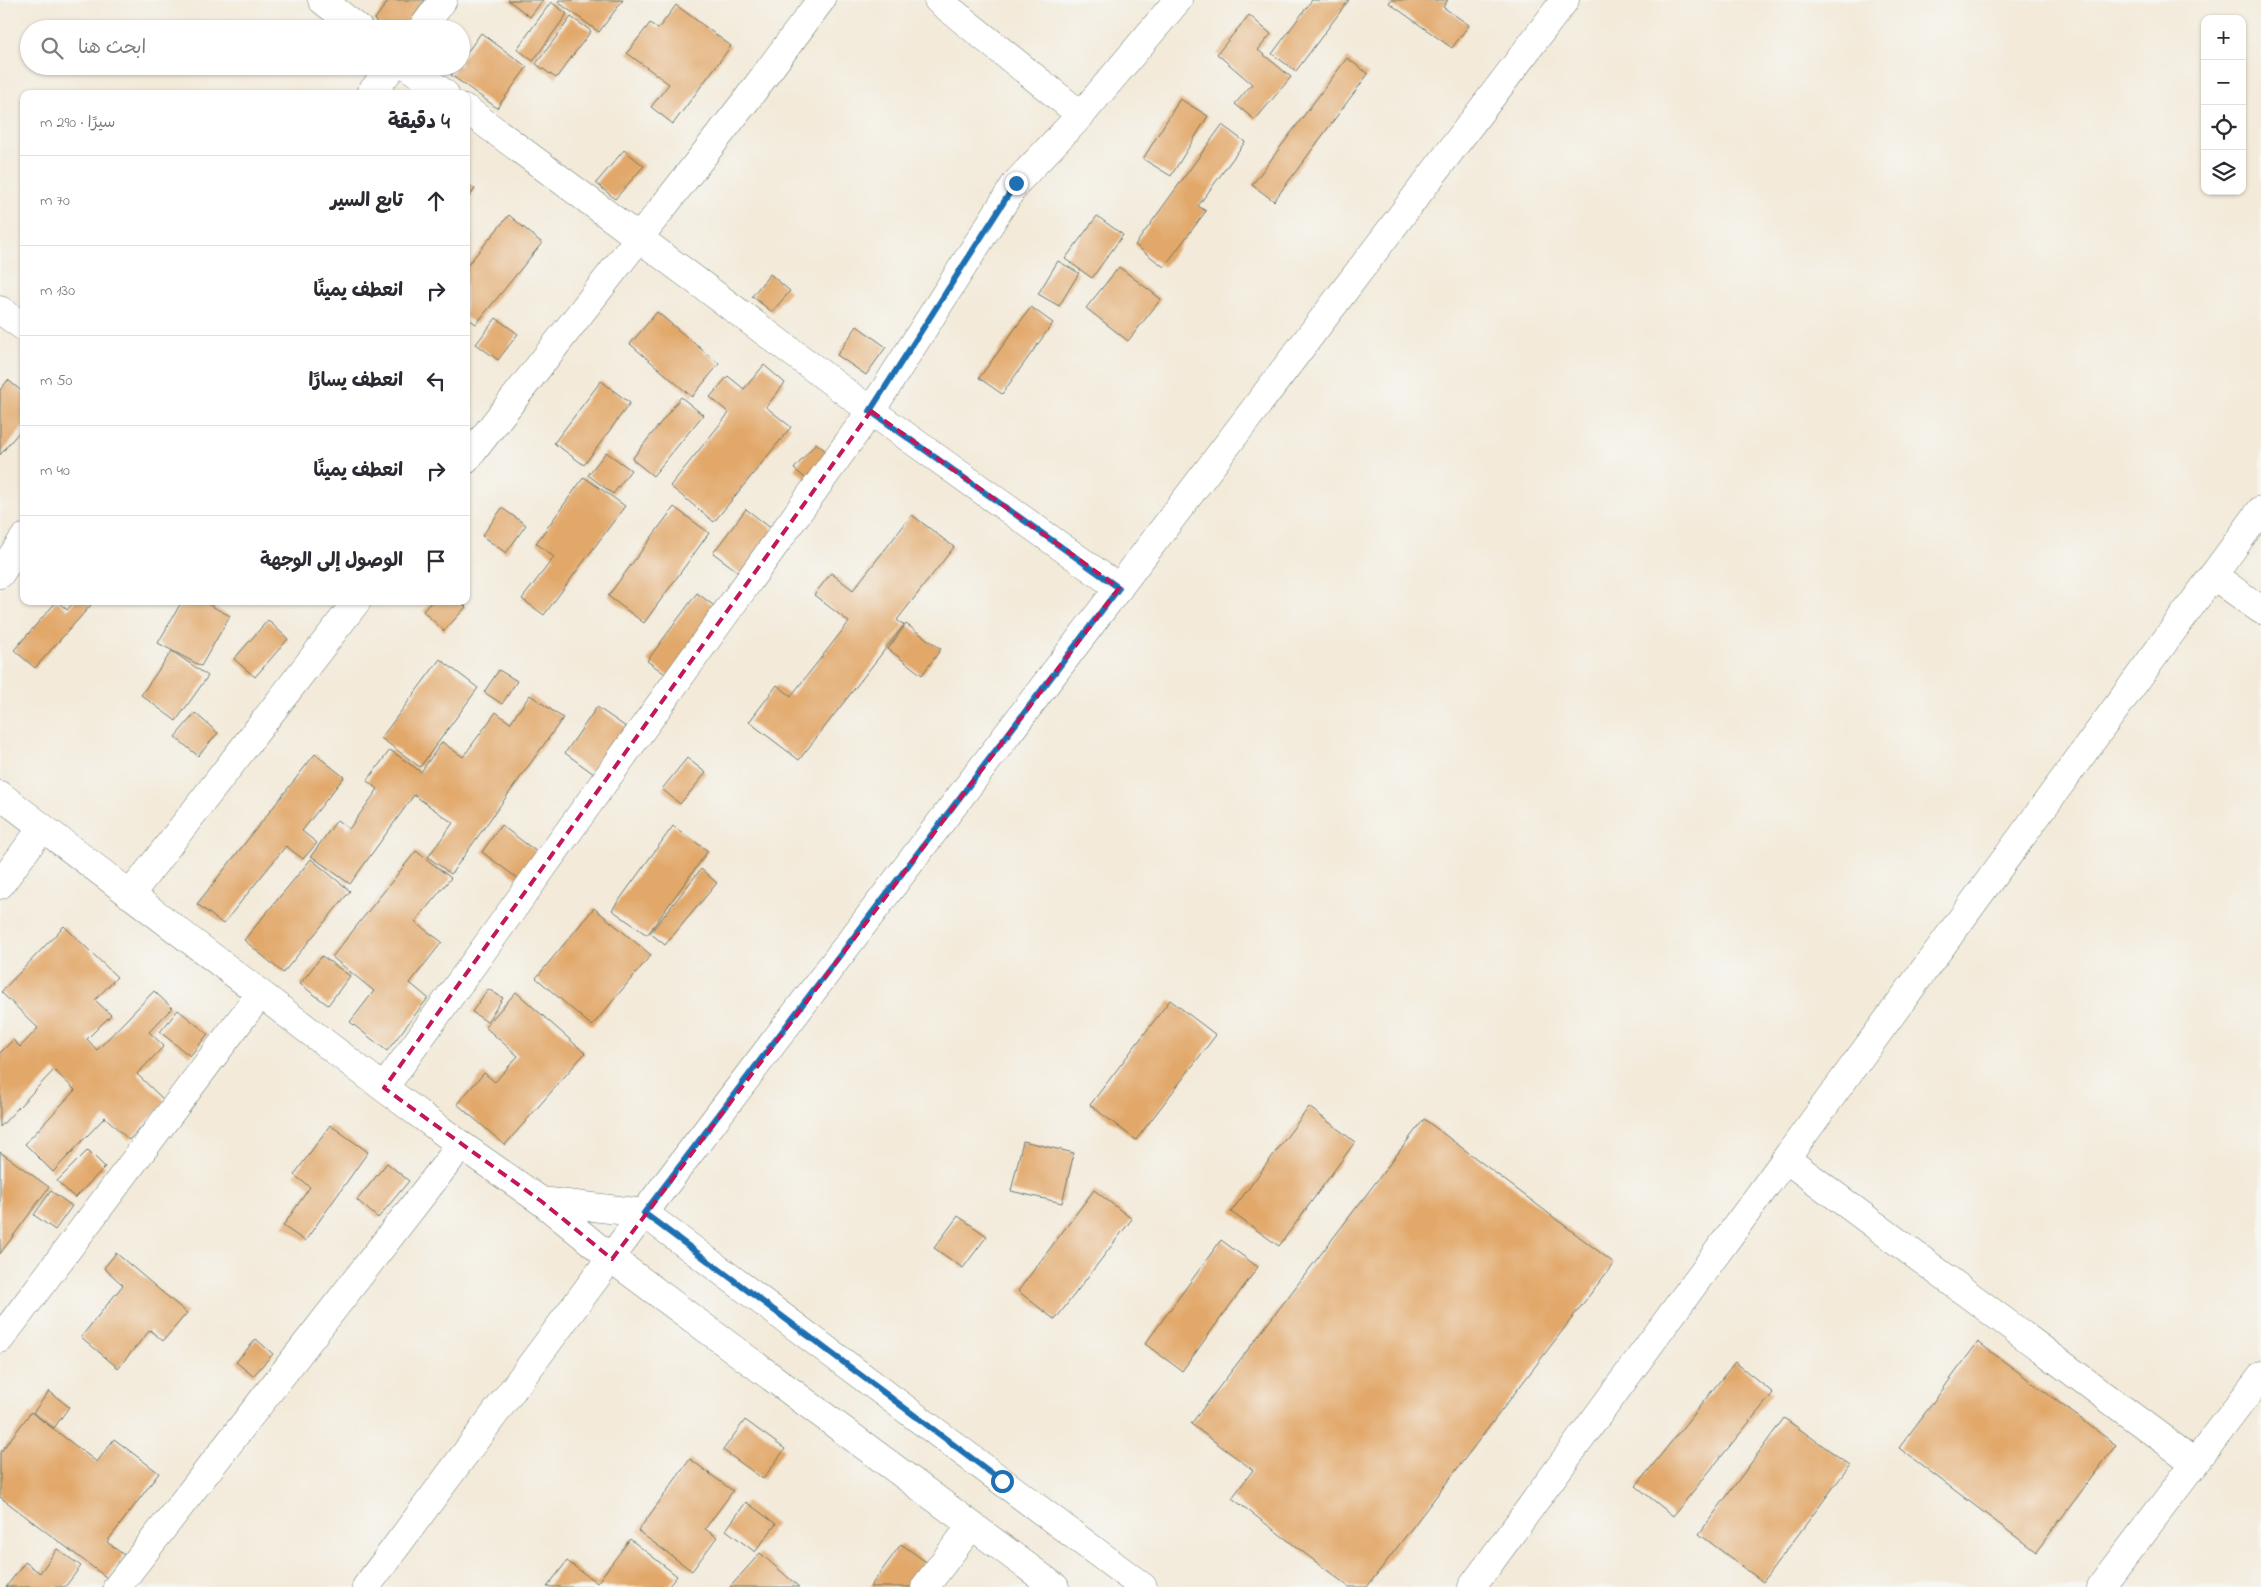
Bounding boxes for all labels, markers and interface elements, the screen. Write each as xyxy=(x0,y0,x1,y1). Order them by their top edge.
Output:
map controls xyxy=(2201,15,2246,195)
button: + xyxy=(2201,15,2246,60)
search box xyxy=(20,20,470,75)
icon: search xyxy=(38,34,66,62)
text: ابحث هنا xyxy=(78,35,146,62)
button: − xyxy=(2201,60,2246,105)
button: locate xyxy=(2201,105,2246,150)
text: 4 دقيقة xyxy=(388,108,450,138)
text: سيرًا · 290 m xyxy=(40,111,115,135)
button: layers xyxy=(2201,150,2246,195)
route end xyxy=(1005,172,1028,195)
icon: ahead xyxy=(422,187,450,215)
text: تابع السير xyxy=(331,188,403,215)
text: 70 m xyxy=(40,189,70,213)
icon: right xyxy=(422,277,450,305)
text: انعطف يمينًا xyxy=(313,278,403,305)
text: 130 m xyxy=(40,279,75,303)
icon: left xyxy=(422,367,450,395)
text: انعطف يسارًا xyxy=(308,368,403,395)
text: 50 m xyxy=(40,369,73,393)
icon: right xyxy=(422,457,450,485)
text: انعطف يمينًا xyxy=(313,458,403,485)
text: 40 m xyxy=(40,459,70,483)
icon: arrive xyxy=(422,547,450,575)
text: الوصول إلى الوجهة xyxy=(260,548,403,575)
route start xyxy=(991,1470,1014,1493)

